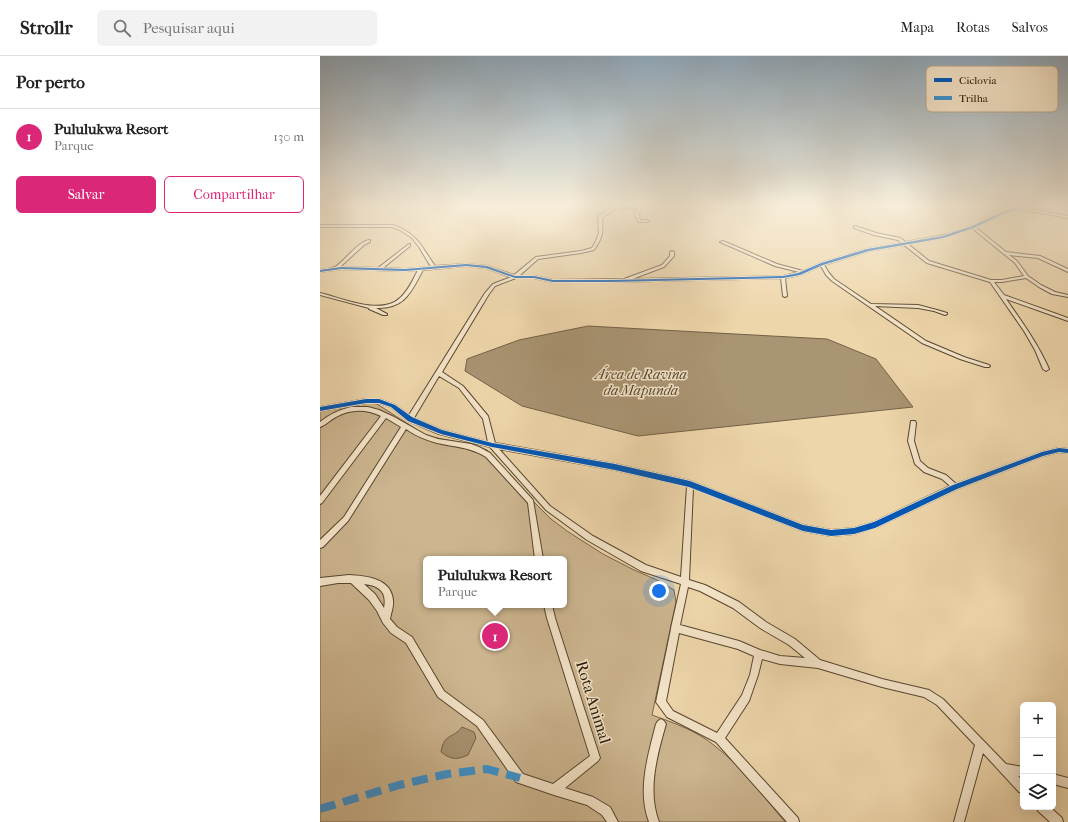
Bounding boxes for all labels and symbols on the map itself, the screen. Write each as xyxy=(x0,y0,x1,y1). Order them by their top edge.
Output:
legend xyxy=(926,66,1058,112)
text: Ciclovia xyxy=(959,74,997,87)
text: Trilha xyxy=(959,92,989,105)
water label: Área de Ravina da Mapunda xyxy=(593,365,687,399)
your location xyxy=(649,581,669,601)
pin: 1 xyxy=(482,621,508,651)
street label: Rota Animal xyxy=(572,658,615,746)

